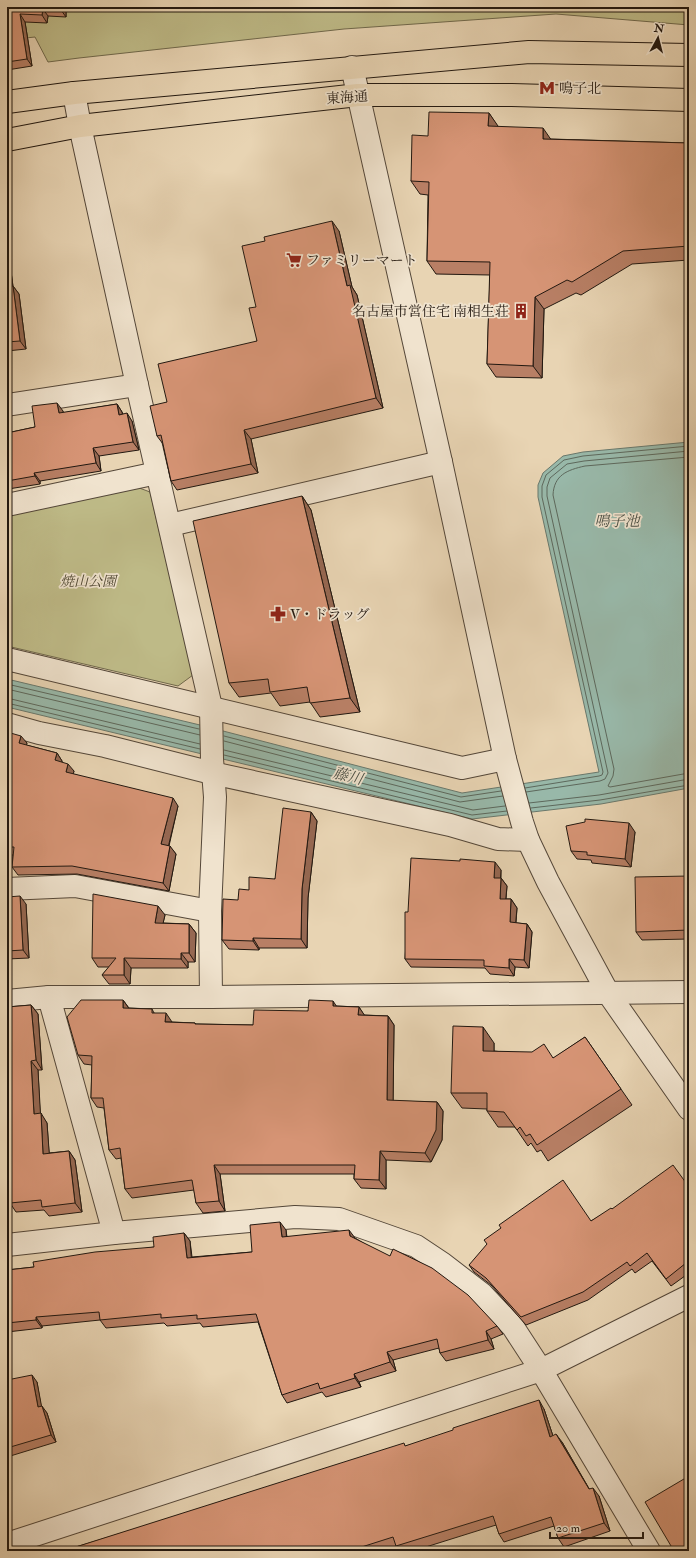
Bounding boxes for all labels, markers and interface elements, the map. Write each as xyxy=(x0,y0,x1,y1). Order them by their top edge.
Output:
north arrow xyxy=(638,18,678,58)
text: N xyxy=(652,21,666,36)
metro station icon: 鳴子北 xyxy=(538,79,556,97)
place label: 鳴子北 xyxy=(559,80,601,97)
street label: 東海通 xyxy=(325,88,369,107)
supermarket icon: ファミリーマート xyxy=(285,251,303,269)
place label: ファミリーマート xyxy=(306,252,418,269)
building icon: 名古屋市営住宅 南相生荘 xyxy=(512,302,530,320)
place label: 名古屋市営住宅 南相生荘 xyxy=(352,303,509,320)
water label: 鳴子池 xyxy=(594,512,641,531)
park label: 焼山公園 xyxy=(60,573,118,590)
pharmacy icon: V・ドラッグ xyxy=(269,605,287,623)
place label: V・ドラッグ xyxy=(290,606,370,623)
water label: 藤川 xyxy=(331,764,367,790)
scale bar xyxy=(550,1514,643,1540)
text: 20 m xyxy=(556,1521,581,1536)

